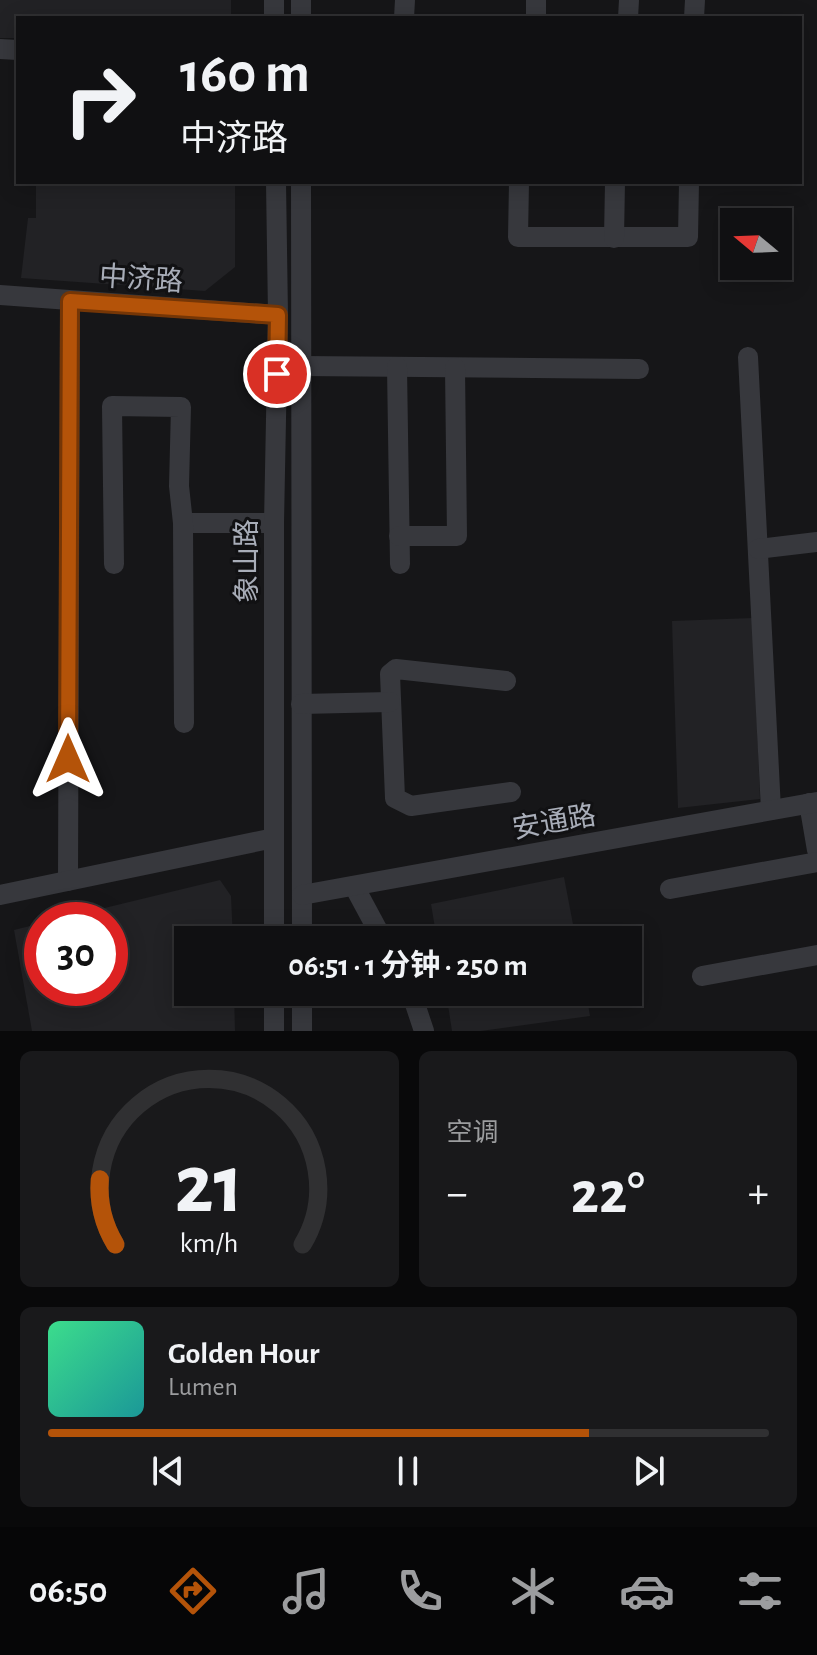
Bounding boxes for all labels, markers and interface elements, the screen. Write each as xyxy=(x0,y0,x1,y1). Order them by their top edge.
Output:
text: 160 m xyxy=(180,46,310,102)
icon: right xyxy=(48,48,152,152)
text: 中济路 xyxy=(180,121,288,157)
north arrow xyxy=(720,208,792,280)
map controls xyxy=(720,208,792,280)
street label: 中济路 xyxy=(98,261,184,297)
pin xyxy=(243,340,311,408)
icon: arrive xyxy=(255,352,299,396)
street label: 象山路 xyxy=(232,519,262,603)
position arrow xyxy=(26,717,110,801)
street label: 安通路 xyxy=(510,800,598,844)
speed limit sign: 30 xyxy=(24,902,128,1006)
text: 06:51 · 1 分钟 · 250 m xyxy=(288,951,528,981)
text: 空调 xyxy=(447,1120,499,1146)
text: 21 xyxy=(175,1144,244,1228)
text: 22° xyxy=(571,1164,645,1224)
text: − xyxy=(447,1172,468,1216)
text: + xyxy=(748,1172,769,1216)
text: km/h xyxy=(180,1229,239,1258)
text: Golden Hour xyxy=(168,1339,320,1369)
text: Lumen xyxy=(168,1374,238,1400)
icon: previous xyxy=(146,1449,190,1493)
icon: pause xyxy=(386,1449,430,1493)
icon: next xyxy=(627,1449,671,1493)
icon: directions xyxy=(165,1563,221,1619)
icon: music xyxy=(278,1563,334,1619)
icon: phone xyxy=(392,1563,448,1619)
icon: climate xyxy=(505,1563,561,1619)
icon: car xyxy=(619,1563,675,1619)
icon: filters xyxy=(732,1563,788,1619)
text: 06:50 xyxy=(29,1573,107,1609)

